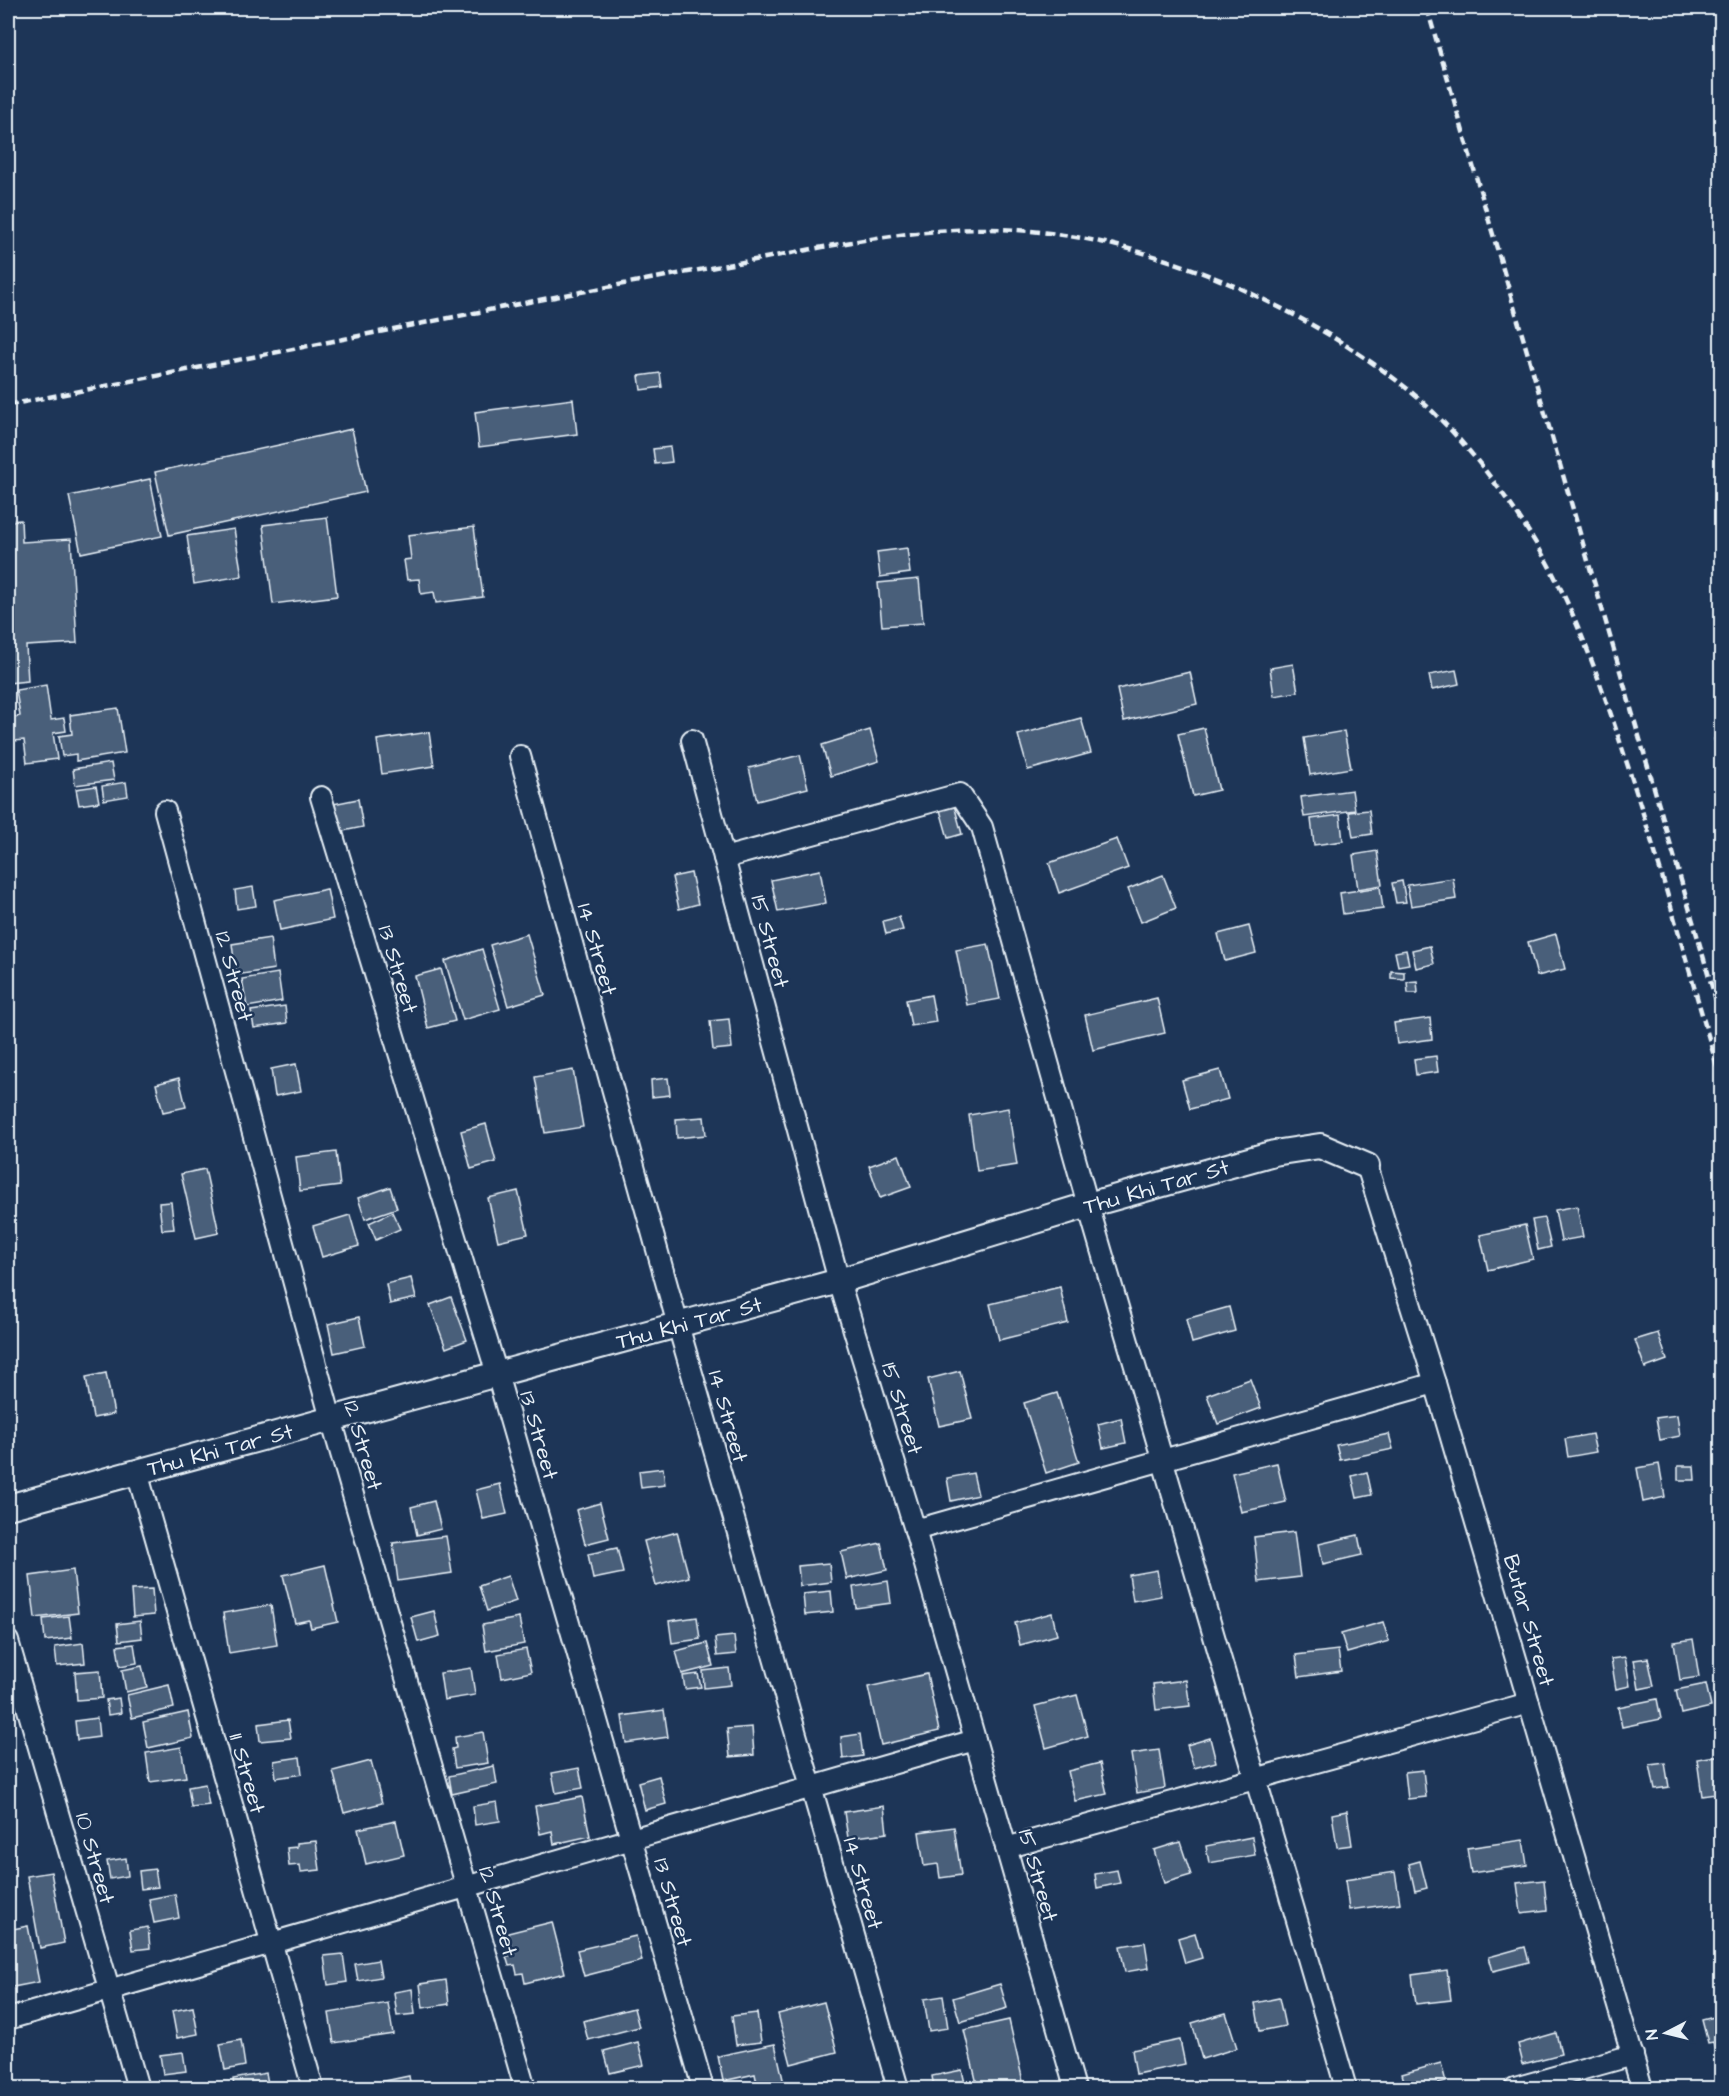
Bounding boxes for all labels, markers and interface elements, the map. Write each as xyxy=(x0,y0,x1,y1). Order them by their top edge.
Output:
street label: 15 Street xyxy=(742,891,797,991)
street label: 14 Street xyxy=(569,900,625,999)
street label: 13 Street xyxy=(369,922,426,1017)
street label: 12 Street xyxy=(207,928,260,1025)
street label: Thu Khi Tar St xyxy=(1080,1152,1233,1223)
street label: Thu Khi Tar St xyxy=(613,1289,766,1358)
street label: 15 Street xyxy=(873,1358,930,1459)
street label: 14 Street xyxy=(700,1367,756,1466)
street label: 13 Street xyxy=(511,1388,566,1483)
street label: 12 Street xyxy=(335,1397,390,1494)
street label: Thu Khi Tar St xyxy=(144,1416,297,1485)
street label: Butar Street xyxy=(1495,1551,1562,1690)
street label: 11 Street xyxy=(220,1730,273,1817)
street label: 10 Street xyxy=(67,1809,122,1908)
street label: 15 Street xyxy=(1010,1825,1066,1925)
street label: 14 Street xyxy=(835,1834,891,1933)
street label: 13 Street xyxy=(645,1855,700,1950)
street label: 12 Street xyxy=(470,1863,525,1960)
north arrow xyxy=(1636,2003,1696,2063)
text: N xyxy=(1641,2028,1664,2041)

